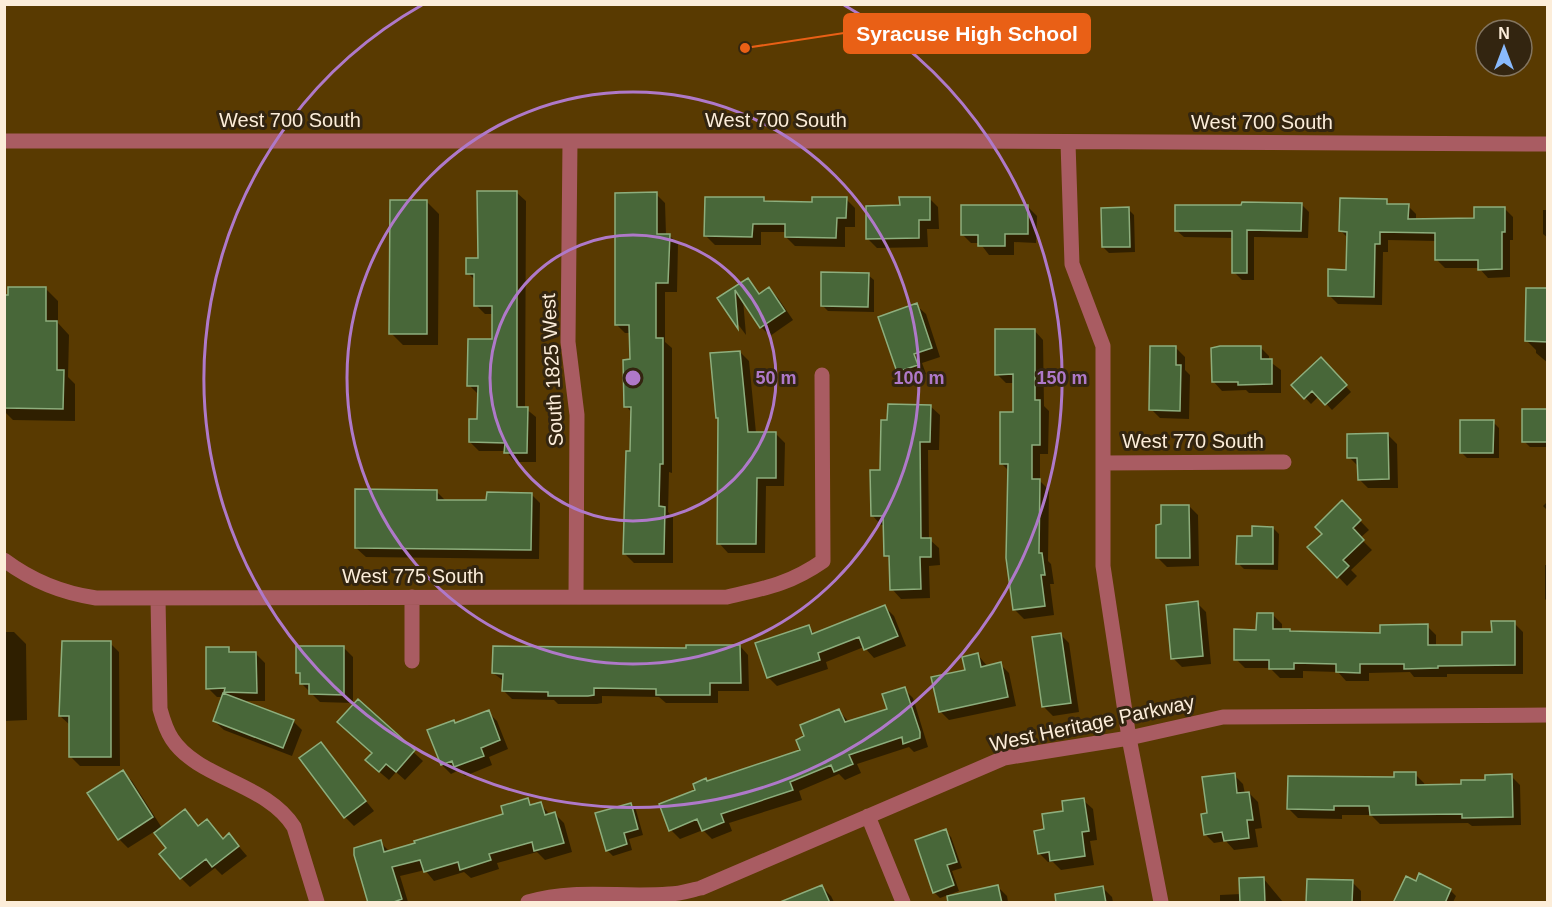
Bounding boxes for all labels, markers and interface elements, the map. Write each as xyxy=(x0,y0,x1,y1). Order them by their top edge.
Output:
callout: Syracuse High School xyxy=(844,14,1090,53)
north arrow xyxy=(1474,18,1534,78)
text: Syracuse High School xyxy=(856,22,1078,45)
text: N xyxy=(1498,25,1510,42)
street label: West 700 South xyxy=(219,109,361,131)
street label: West 700 South xyxy=(705,109,847,131)
street label: West 700 South xyxy=(1191,111,1333,133)
street label: South 1825 West xyxy=(537,293,567,447)
centre of rings xyxy=(623,368,643,388)
text: 50 m xyxy=(755,368,797,388)
text: 100 m xyxy=(893,368,945,388)
text: 150 m xyxy=(1036,368,1088,388)
street label: West 770 South xyxy=(1122,430,1264,452)
street label: West 775 South xyxy=(342,565,484,587)
street label: West Heritage Parkway xyxy=(988,691,1196,755)

